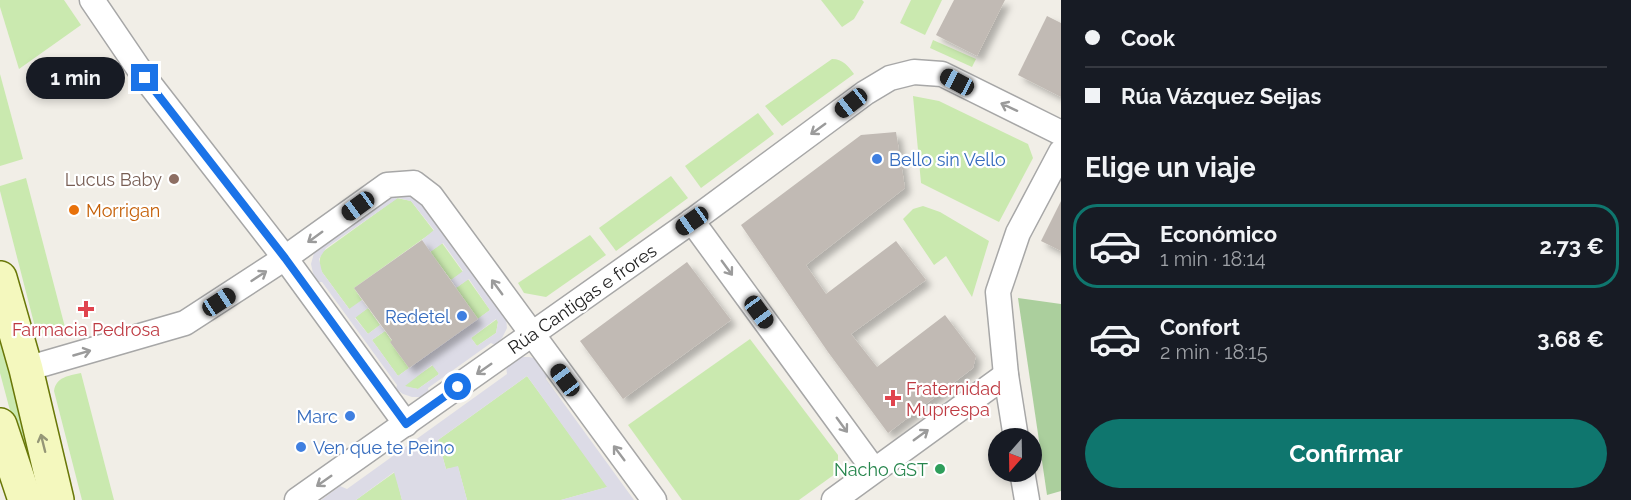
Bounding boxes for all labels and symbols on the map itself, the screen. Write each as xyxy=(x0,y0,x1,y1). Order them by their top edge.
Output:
callout: 1 min xyxy=(25,57,124,99)
route end xyxy=(131,64,158,91)
car xyxy=(937,66,977,98)
car xyxy=(831,85,871,121)
one-way arrow xyxy=(1000,101,1018,113)
one-way arrow xyxy=(810,123,826,135)
place label: Bello sin Vello xyxy=(889,149,1006,170)
marker: Bello sin Vello xyxy=(870,152,884,166)
place label: Lucus Baby xyxy=(65,169,162,190)
marker: Lucus Baby xyxy=(167,172,181,186)
car xyxy=(338,188,378,224)
place label: Morrigan xyxy=(86,200,160,221)
marker: Morrigan xyxy=(67,203,81,217)
car xyxy=(672,203,712,239)
one-way arrow xyxy=(307,231,323,243)
street label: Rúa Cantigas e frores xyxy=(504,240,661,358)
one-way arrow xyxy=(721,259,733,275)
one-way arrow xyxy=(250,270,266,282)
one-way arrow xyxy=(491,280,503,296)
car xyxy=(199,285,239,319)
car xyxy=(741,292,777,332)
marker: Farmacia Pedrosa xyxy=(79,302,93,316)
place label: Redetel xyxy=(385,306,450,327)
marker: Redetel xyxy=(455,309,469,323)
place label: Farmacia Pedrosa xyxy=(12,319,160,340)
one-way arrow xyxy=(72,347,91,358)
car xyxy=(547,360,583,400)
one-way arrow xyxy=(476,363,492,375)
route start xyxy=(444,373,471,400)
place label: Fraternidad Muprespa xyxy=(906,378,1001,420)
marker: Fraternidad Muprespa xyxy=(884,389,902,407)
place label: Marc xyxy=(297,406,338,427)
marker: Marc xyxy=(343,409,357,423)
one-way arrow xyxy=(836,417,848,433)
north arrow xyxy=(988,428,1042,482)
one-way arrow xyxy=(913,429,929,442)
one-way arrow xyxy=(36,434,48,453)
place label: Ven que te Peino xyxy=(313,437,455,458)
marker: Ven que te Peino xyxy=(294,440,308,454)
one-way arrow xyxy=(613,445,626,461)
place label: Nacho GST xyxy=(834,459,928,480)
marker: Nacho GST xyxy=(933,462,947,476)
one-way arrow xyxy=(317,475,333,487)

